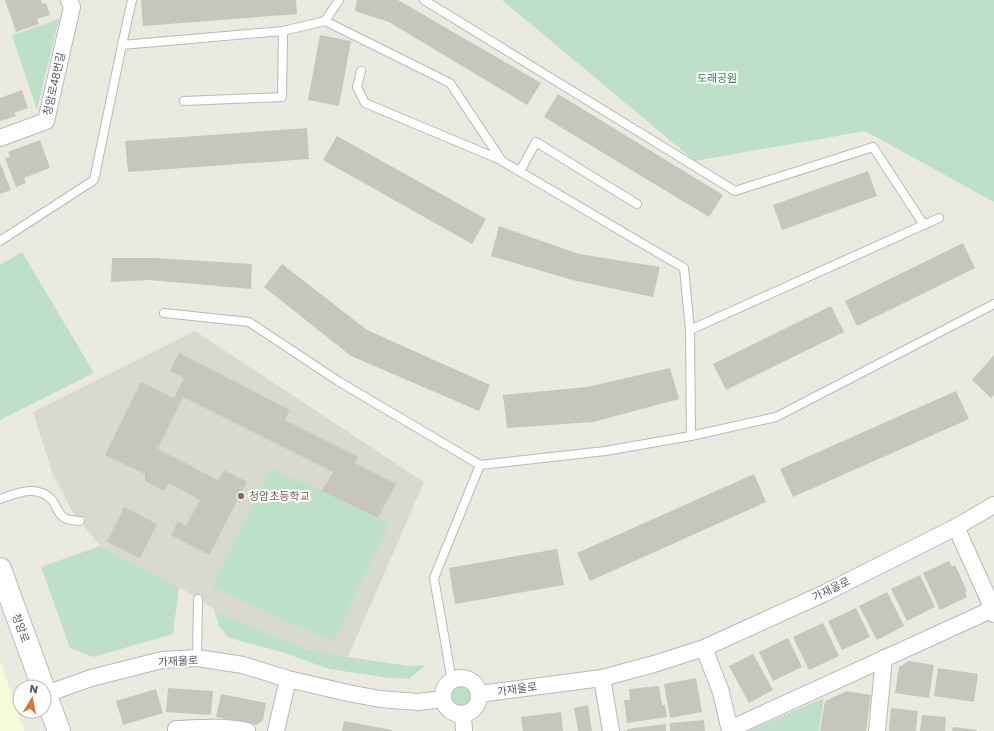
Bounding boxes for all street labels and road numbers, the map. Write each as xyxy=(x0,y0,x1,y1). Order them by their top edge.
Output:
street label: 청암로48번길 xyxy=(39,51,69,117)
street label: 가재울로 xyxy=(809,573,853,605)
street label: 청암로 xyxy=(8,611,34,645)
street label: 가재울로 xyxy=(157,652,199,670)
street label: 가재울로 xyxy=(496,678,538,700)

